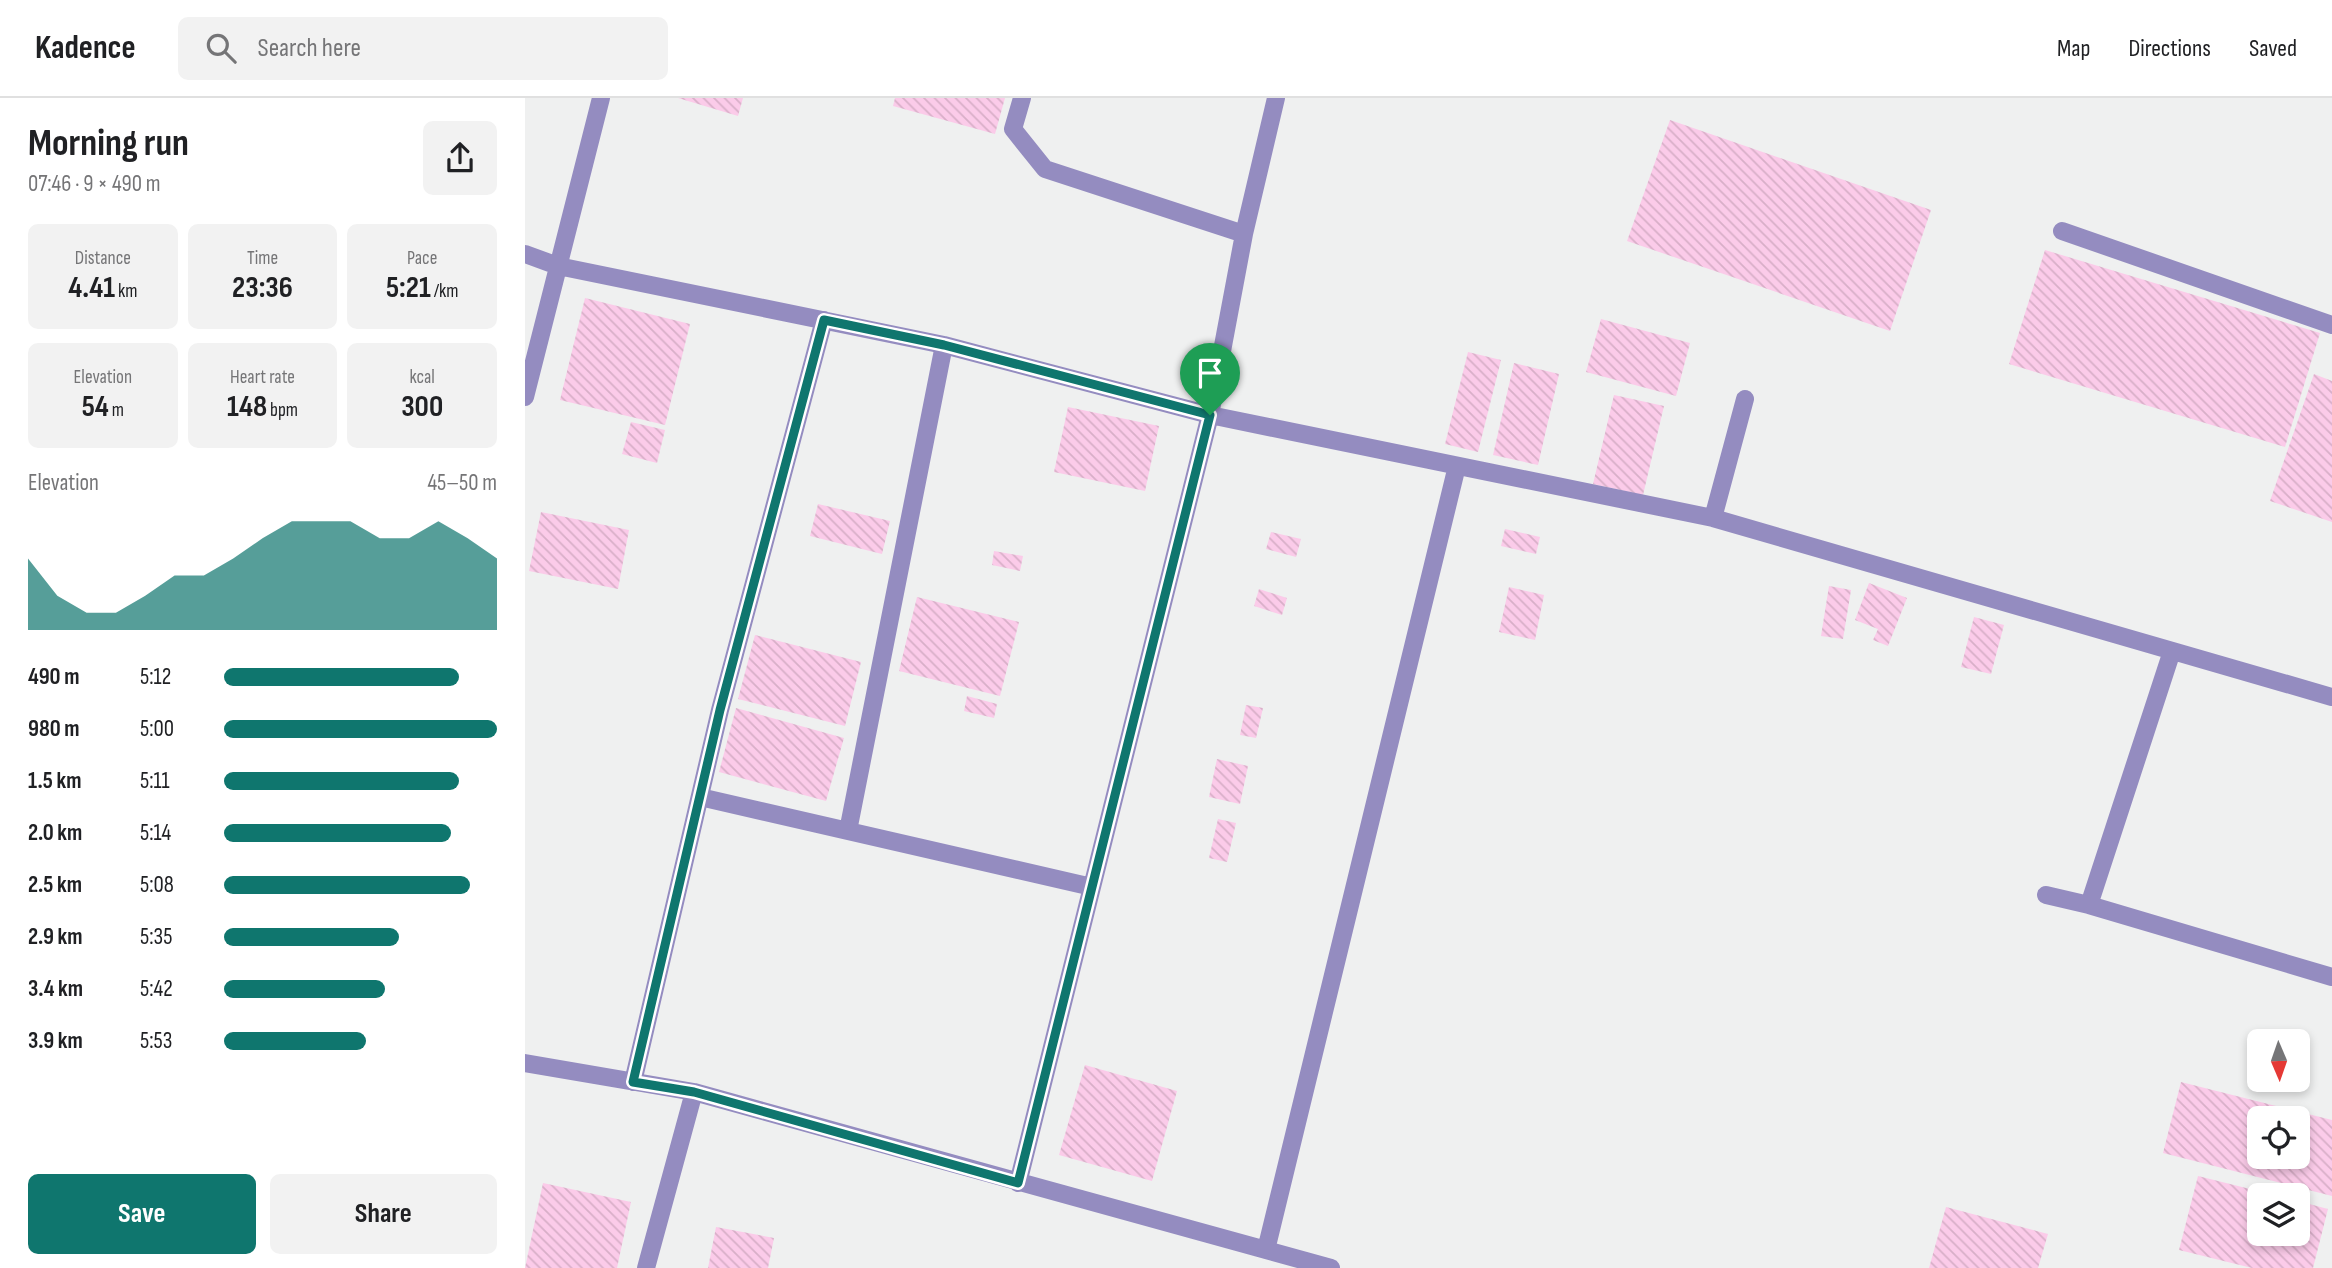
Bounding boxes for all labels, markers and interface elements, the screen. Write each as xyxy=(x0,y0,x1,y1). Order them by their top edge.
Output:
search box xyxy=(178,17,668,80)
text: Kadence xyxy=(35,28,136,68)
icon: search xyxy=(202,29,240,67)
text: Search here xyxy=(258,33,361,64)
text: Map xyxy=(2057,34,2090,63)
text: Directions xyxy=(2128,34,2211,63)
text: Saved xyxy=(2249,34,2297,63)
text: Morning run xyxy=(28,121,189,166)
button: share xyxy=(423,121,497,195)
text: 07:46 · 9 × 490 m xyxy=(28,170,160,198)
text: Distance xyxy=(75,247,131,270)
text: Time xyxy=(247,247,278,270)
text: Pace xyxy=(407,247,437,270)
text: 4.41 xyxy=(68,270,115,306)
text: 23:36 xyxy=(232,270,293,306)
text: 5:21 xyxy=(386,270,431,306)
text: km xyxy=(115,280,137,303)
text: /km xyxy=(431,280,458,303)
pin xyxy=(1180,343,1240,415)
icon: arrive xyxy=(1191,354,1229,392)
text: Elevation xyxy=(74,366,132,389)
text: Heart rate xyxy=(230,366,295,389)
text: kcal xyxy=(410,366,435,389)
text: 54 xyxy=(82,389,109,425)
text: 148 xyxy=(227,389,267,425)
text: 300 xyxy=(401,389,443,425)
text: m xyxy=(109,399,124,422)
text: bpm xyxy=(267,399,298,422)
text: Elevation xyxy=(28,469,99,497)
text: 45–50 m xyxy=(427,469,497,497)
text: 490 m xyxy=(28,663,79,691)
text: 5:12 xyxy=(140,663,171,691)
text: 980 m xyxy=(28,715,80,743)
text: 5:00 xyxy=(140,715,174,743)
text: 1.5 km xyxy=(28,767,81,795)
text: 5:11 xyxy=(140,767,170,795)
text: 2.0 km xyxy=(28,819,82,847)
text: 5:14 xyxy=(140,819,171,847)
text: 2.5 km xyxy=(28,871,82,899)
text: 5:08 xyxy=(140,871,174,899)
text: 2.9 km xyxy=(28,923,82,951)
text: 5:35 xyxy=(140,923,172,951)
text: 3.4 km xyxy=(28,975,83,1003)
text: 5:42 xyxy=(140,975,173,1003)
text: 3.9 km xyxy=(28,1027,83,1055)
text: 5:53 xyxy=(140,1027,172,1055)
north arrow xyxy=(2247,1029,2310,1092)
map controls xyxy=(2247,1029,2310,1246)
button: locate xyxy=(2247,1106,2310,1169)
button: Save xyxy=(28,1174,256,1254)
button: Share xyxy=(270,1174,497,1254)
button: layers xyxy=(2247,1183,2310,1246)

